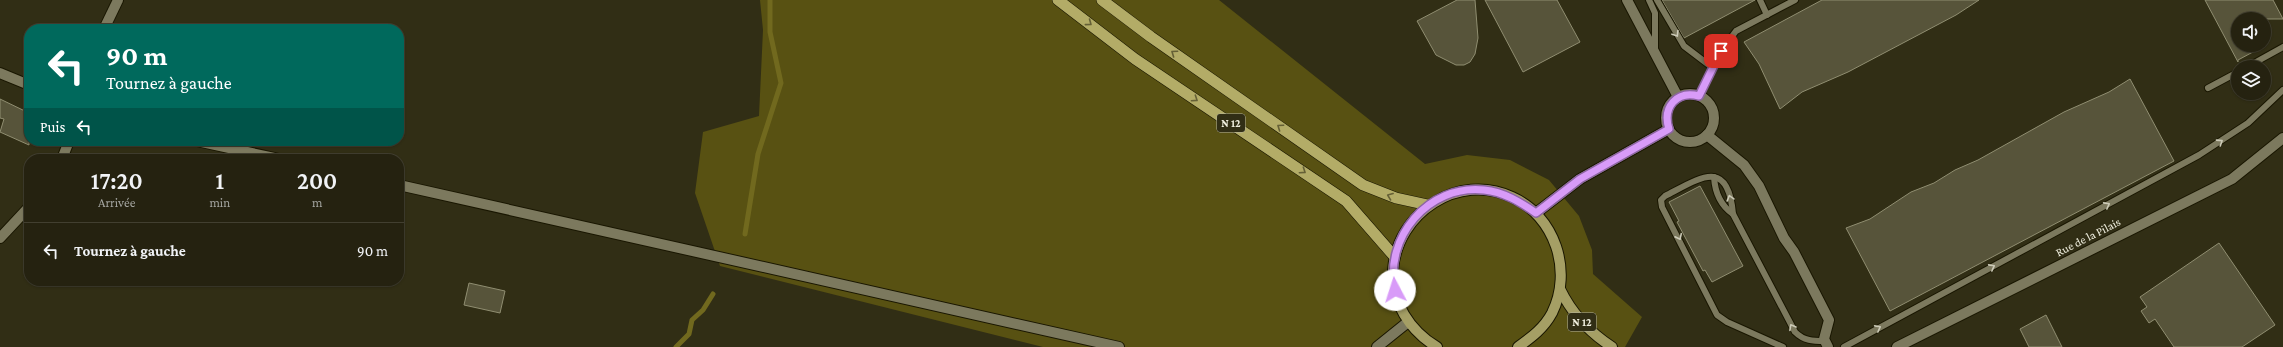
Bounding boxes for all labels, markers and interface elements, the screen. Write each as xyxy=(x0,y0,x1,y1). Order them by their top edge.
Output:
map controls xyxy=(2231,12,2271,100)
button: sound xyxy=(2231,12,2271,52)
one-way arrow xyxy=(1084,19,1091,26)
one-way arrow xyxy=(1671,30,1679,37)
pin xyxy=(1704,34,1738,68)
icon: left xyxy=(40,40,92,92)
text: 90 m xyxy=(106,40,167,71)
icon: arrive xyxy=(1710,40,1732,62)
one-way arrow xyxy=(1171,51,1178,58)
button: layers xyxy=(2231,60,2271,100)
text: Tournez à gauche xyxy=(106,73,232,93)
one-way arrow xyxy=(1191,94,1198,102)
road number: N 12 xyxy=(1217,114,1245,132)
icon: left xyxy=(73,116,95,138)
text: Puis xyxy=(40,119,65,135)
one-way arrow xyxy=(1278,125,1285,132)
one-way arrow xyxy=(2216,139,2223,146)
text: 17:20 xyxy=(91,167,143,194)
text: 1 xyxy=(216,167,224,194)
text: 200 xyxy=(297,167,337,194)
one-way arrow xyxy=(1298,167,1305,174)
one-way arrow xyxy=(1387,192,1394,200)
text: Arrivée xyxy=(98,195,135,210)
text: min xyxy=(209,195,230,210)
text: m xyxy=(312,195,322,210)
one-way arrow xyxy=(1726,195,1735,202)
one-way arrow xyxy=(2103,202,2110,210)
street label: Rue de la Pilais xyxy=(2053,215,2123,259)
one-way arrow xyxy=(1674,233,1682,241)
icon: left xyxy=(40,240,62,262)
text: Tournez à gauche xyxy=(74,243,186,259)
text: 90 m xyxy=(357,243,388,259)
one-way arrow xyxy=(1988,264,1996,271)
position arrow xyxy=(1374,269,1416,311)
road number: N 12 xyxy=(1568,313,1596,331)
one-way arrow xyxy=(1790,324,1797,331)
one-way arrow xyxy=(1874,326,1881,333)

